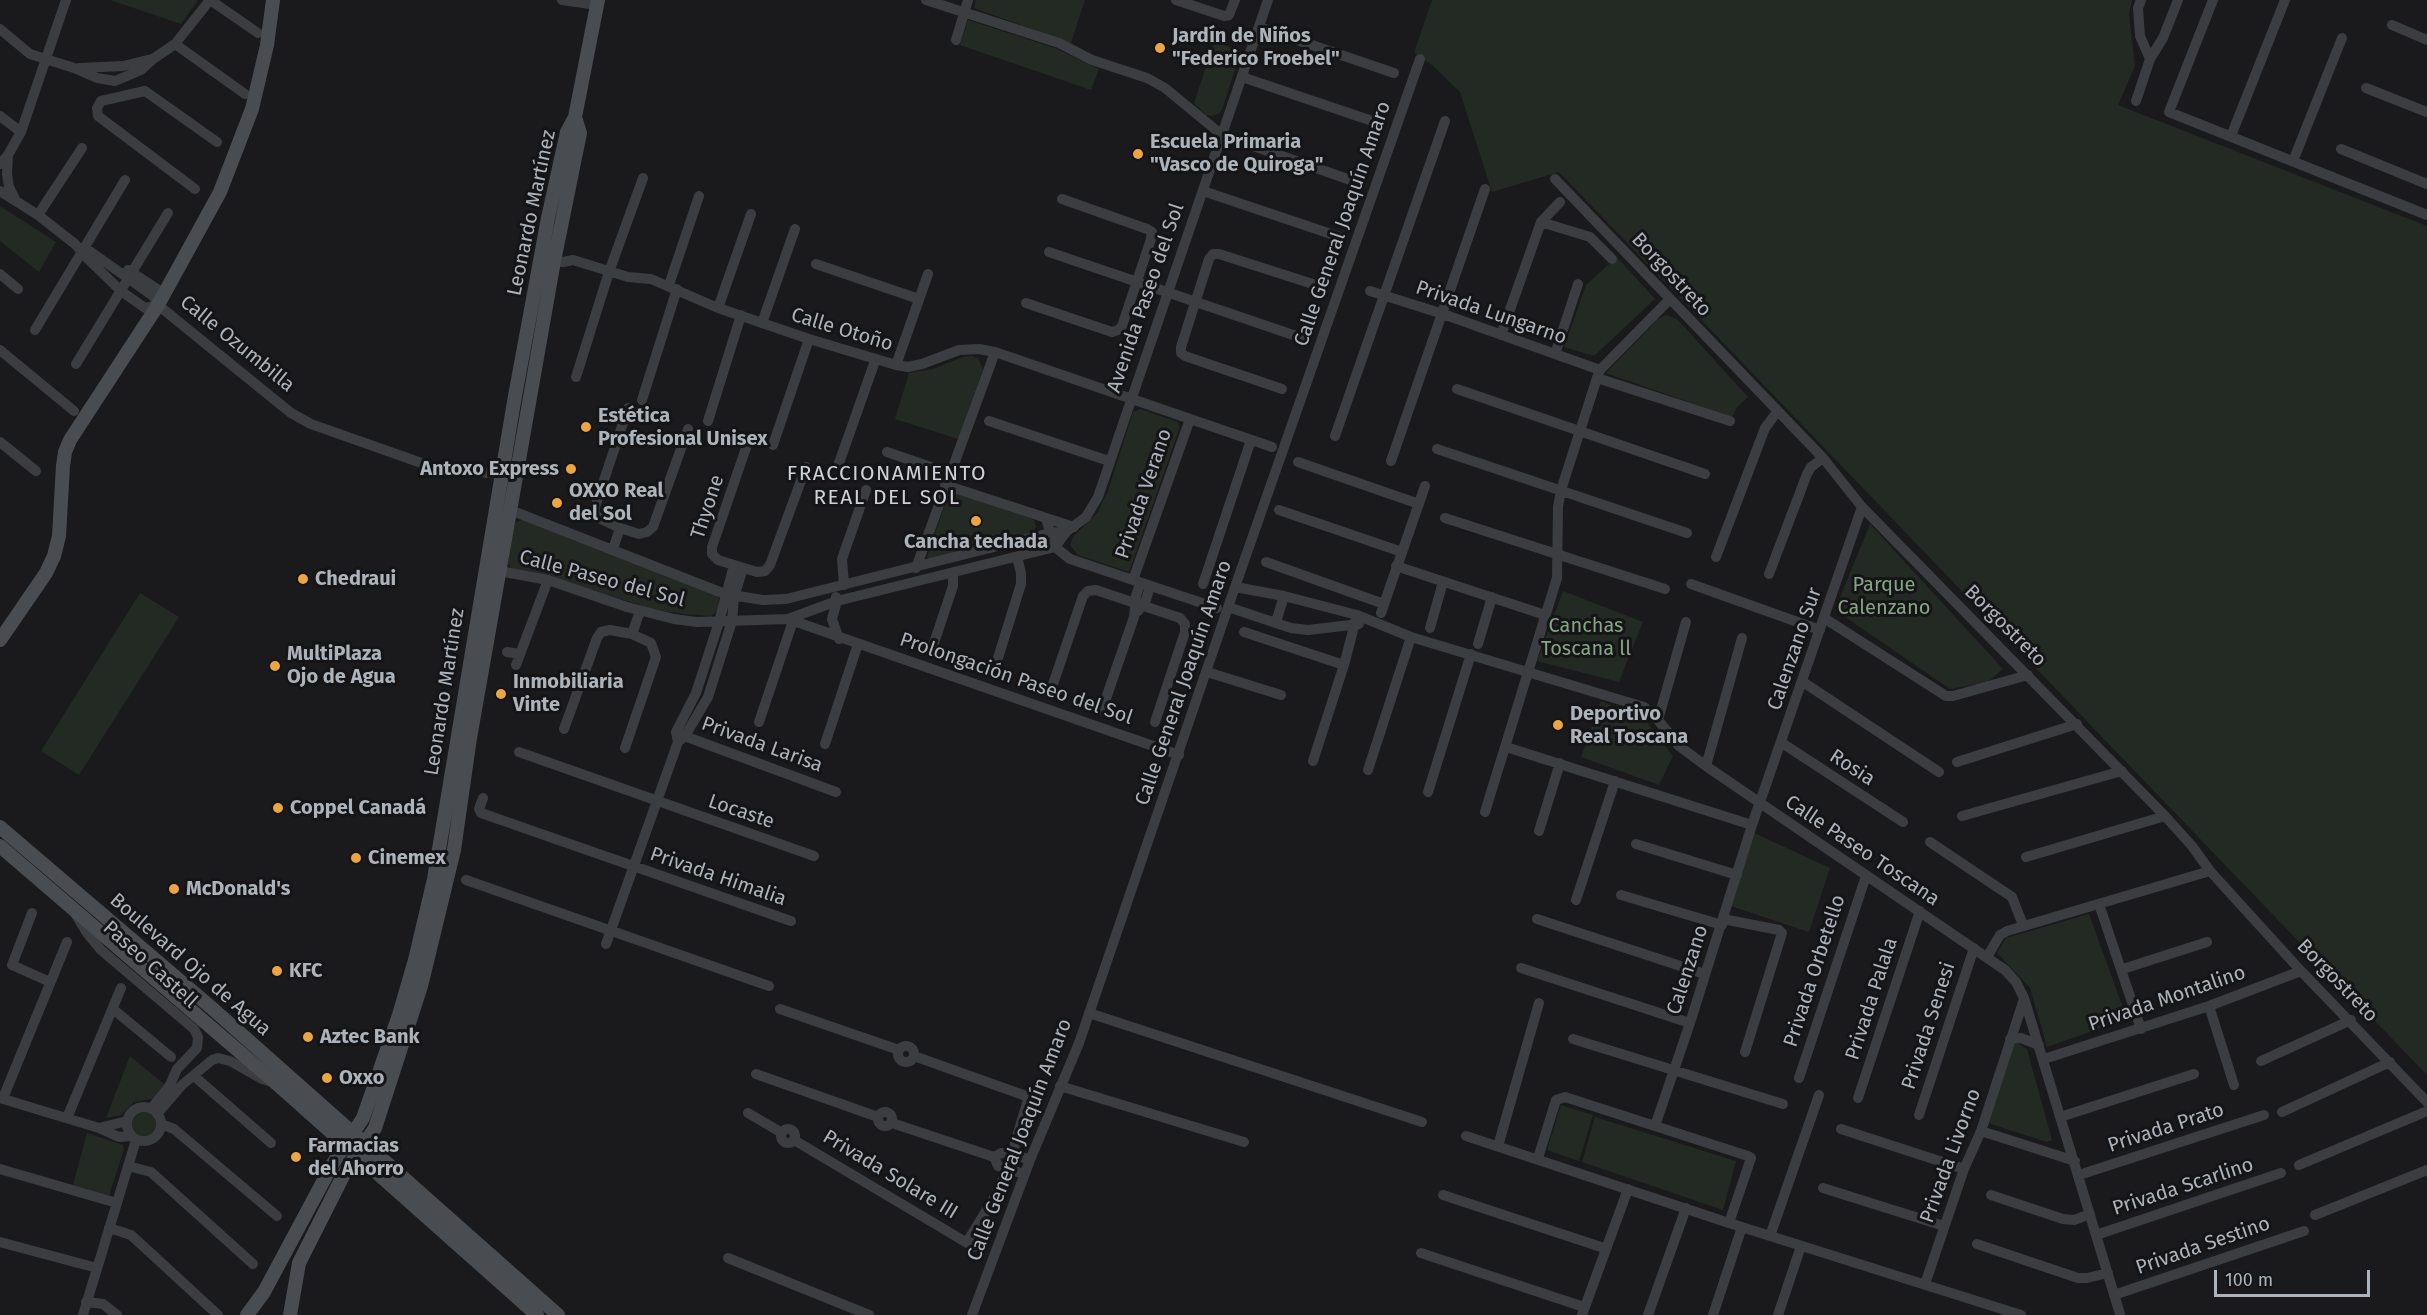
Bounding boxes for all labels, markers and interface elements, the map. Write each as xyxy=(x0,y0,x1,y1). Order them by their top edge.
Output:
place label: Jardín de Niños "Federico Froebel" xyxy=(1172,24,1340,71)
marker: Jardín de Niños "Federico Froebel" xyxy=(1153,41,1167,55)
street label: Calle General Joaquín Amaro xyxy=(1290,98,1396,350)
street label: Leonardo Martínez xyxy=(503,128,561,298)
place label: Escuela Primaria "Vasco de Quiroga" xyxy=(1150,130,1323,177)
marker: Escuela Primaria "Vasco de Quiroga" xyxy=(1131,147,1145,161)
street label: Avenida Paseo del Sol xyxy=(1102,200,1190,396)
street label: Borgostreto xyxy=(1626,228,1716,322)
street label: Privada Lungarno xyxy=(1412,276,1570,350)
street label: Calle Ozumbilla xyxy=(175,290,299,398)
street label: Calle Otoño xyxy=(788,303,896,357)
place label: Estética Profesional Unisex xyxy=(598,404,767,451)
marker: Estética Profesional Unisex xyxy=(579,420,593,434)
street label: Privada Verano xyxy=(1111,426,1177,562)
place label: Antoxo Express xyxy=(420,457,559,481)
district label: FRACCIONAMIENTO REAL DEL SOL xyxy=(787,461,987,511)
marker: Antoxo Express xyxy=(564,462,578,476)
street label: Thyone xyxy=(686,472,730,542)
place label: OXXO Real del Sol xyxy=(569,479,663,526)
marker: OXXO Real del Sol xyxy=(550,496,564,510)
marker: Cancha techada xyxy=(969,514,983,528)
place label: Cancha techada xyxy=(904,530,1048,554)
street label: Calle Paseo del Sol xyxy=(517,545,687,613)
street label: Calle General Joaquín Amaro xyxy=(1131,557,1237,809)
place label: Chedraui xyxy=(315,567,396,591)
marker: Chedraui xyxy=(296,572,310,586)
park label: Parque Calenzano xyxy=(1838,573,1930,620)
street label: Borgostreto xyxy=(1959,580,2051,672)
street label: Calenzano Sur xyxy=(1763,584,1827,714)
street label: Leonardo Martínez xyxy=(420,607,470,777)
park label: Canchas Toscana ll xyxy=(1541,614,1631,661)
street label: Prolongación Paseo del Sol xyxy=(896,628,1136,730)
place label: MultiPlaza Ojo de Agua xyxy=(287,642,396,689)
marker: MultiPlaza Ojo de Agua xyxy=(268,659,282,673)
place label: Inmobiliaria Vinte xyxy=(513,670,624,717)
marker: Inmobiliaria Vinte xyxy=(494,687,508,701)
place label: Deportivo Real Toscana xyxy=(1570,702,1688,749)
street label: Privada Larisa xyxy=(698,712,826,778)
marker: Deportivo Real Toscana xyxy=(1551,718,1565,732)
street label: Rosia xyxy=(1825,744,1879,792)
street label: Locaste xyxy=(705,790,777,834)
street label: Calle Paseo Toscana xyxy=(1780,790,1944,912)
place label: Coppel Canadá xyxy=(290,796,426,820)
marker: Coppel Canadá xyxy=(271,801,285,815)
street label: Privada Himalia xyxy=(647,842,789,912)
place label: Cinemex xyxy=(368,846,446,870)
marker: Cinemex xyxy=(349,851,363,865)
place label: McDonald's xyxy=(186,877,290,901)
marker: McDonald's xyxy=(167,882,181,896)
street label: Boulevard Ojo de Agua xyxy=(105,889,275,1041)
street label: Privada Orbetello xyxy=(1779,892,1851,1050)
street label: Paseo Castell xyxy=(98,916,202,1014)
street label: Calenzano xyxy=(1662,922,1714,1018)
street label: Borgostreto xyxy=(2291,934,2383,1028)
street label: Privada Palala xyxy=(1841,935,1903,1063)
place label: KFC xyxy=(289,959,323,983)
street label: Privada Senesi xyxy=(1897,959,1961,1093)
street label: Privada Montalino xyxy=(2085,961,2249,1037)
marker: KFC xyxy=(270,964,284,978)
street label: Calle General Joaquín Amaro xyxy=(963,1016,1077,1264)
place label: Aztec Bank xyxy=(320,1025,420,1049)
marker: Aztec Bank xyxy=(301,1030,315,1044)
place label: Oxxo xyxy=(339,1066,385,1090)
marker: Oxxo xyxy=(320,1071,334,1085)
street label: Privada Livorno xyxy=(1916,1086,1986,1226)
street label: Privada Prato xyxy=(2105,1098,2227,1158)
street label: Privada Solare III xyxy=(818,1125,962,1225)
place label: Farmacias del Ahorro xyxy=(308,1134,404,1181)
marker: Farmacias del Ahorro xyxy=(289,1150,303,1164)
street label: Privada Scarlino xyxy=(2109,1153,2257,1221)
street label: Privada Sestino xyxy=(2133,1212,2273,1280)
scale bar xyxy=(2217,1258,2373,1296)
text: 100 m xyxy=(2225,1269,2273,1291)

